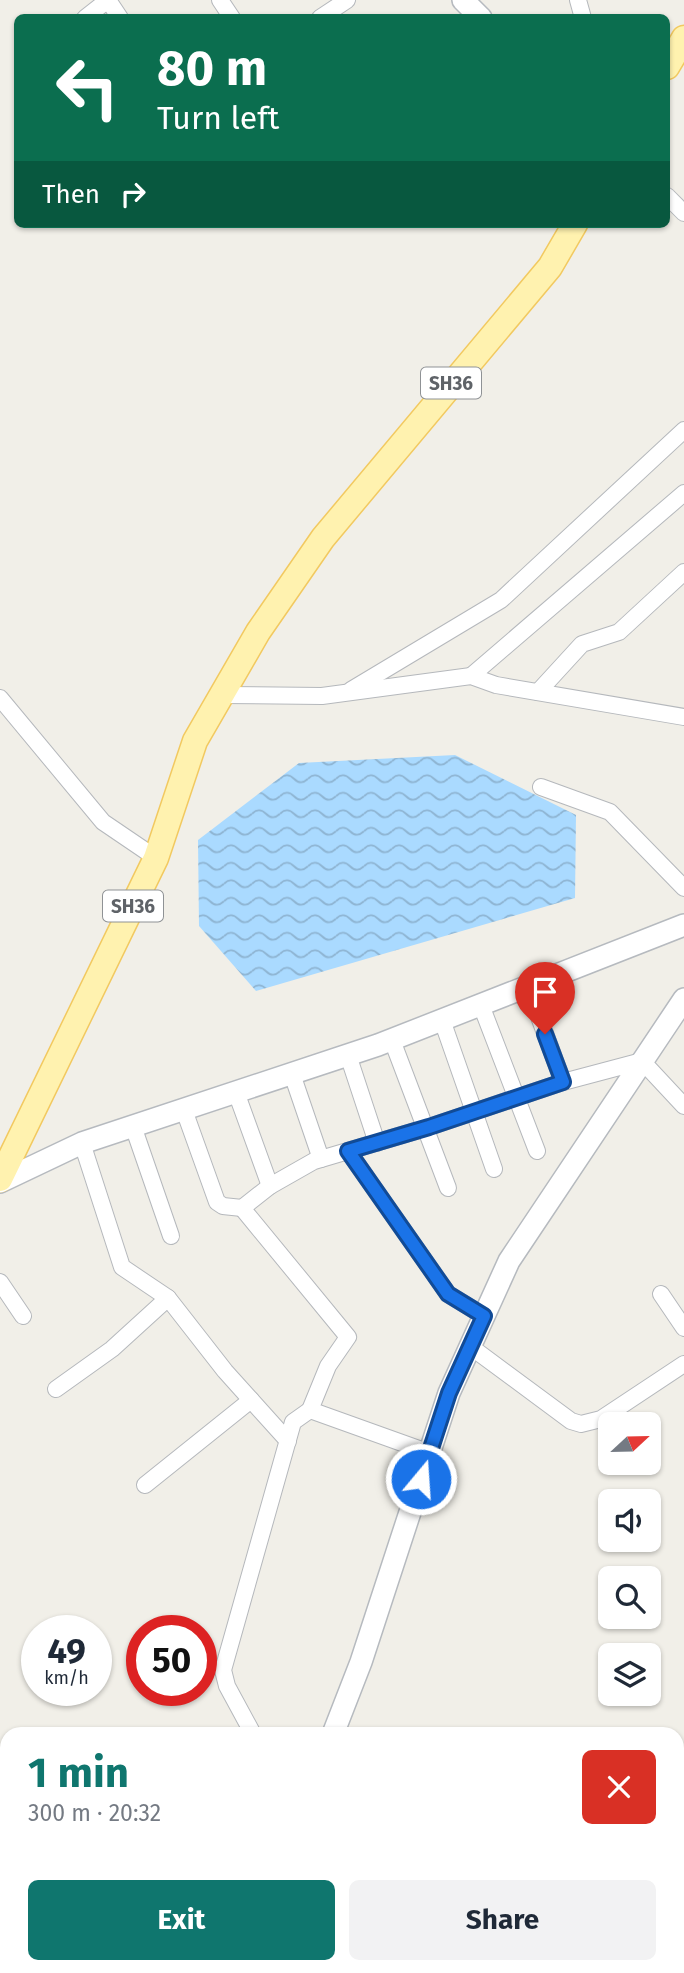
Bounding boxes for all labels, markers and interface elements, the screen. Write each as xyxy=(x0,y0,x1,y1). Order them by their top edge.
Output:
text: 80 m xyxy=(157,39,267,98)
icon: left xyxy=(42,42,133,133)
text: Turn left xyxy=(157,99,279,137)
icon: right xyxy=(114,175,152,213)
text: Then xyxy=(42,179,100,210)
road number: SH36 xyxy=(421,368,481,398)
road number: SH36 xyxy=(103,890,163,922)
pin xyxy=(515,962,575,1034)
icon: arrive xyxy=(526,973,564,1011)
north arrow xyxy=(598,1412,662,1475)
map controls xyxy=(598,1412,661,1706)
position arrow xyxy=(384,1442,458,1516)
button: sound xyxy=(598,1489,661,1552)
button: search xyxy=(598,1566,661,1629)
speed limit sign: 50 xyxy=(126,1615,217,1706)
text: 49 xyxy=(47,1630,86,1672)
button: layers xyxy=(598,1643,661,1706)
text: km/h xyxy=(44,1667,89,1689)
text: 1 min xyxy=(28,1748,129,1798)
button: close xyxy=(582,1750,656,1824)
text: 300 m · 20:32 xyxy=(28,1799,161,1827)
button: Exit xyxy=(28,1880,335,1960)
button: Share xyxy=(349,1880,656,1960)

